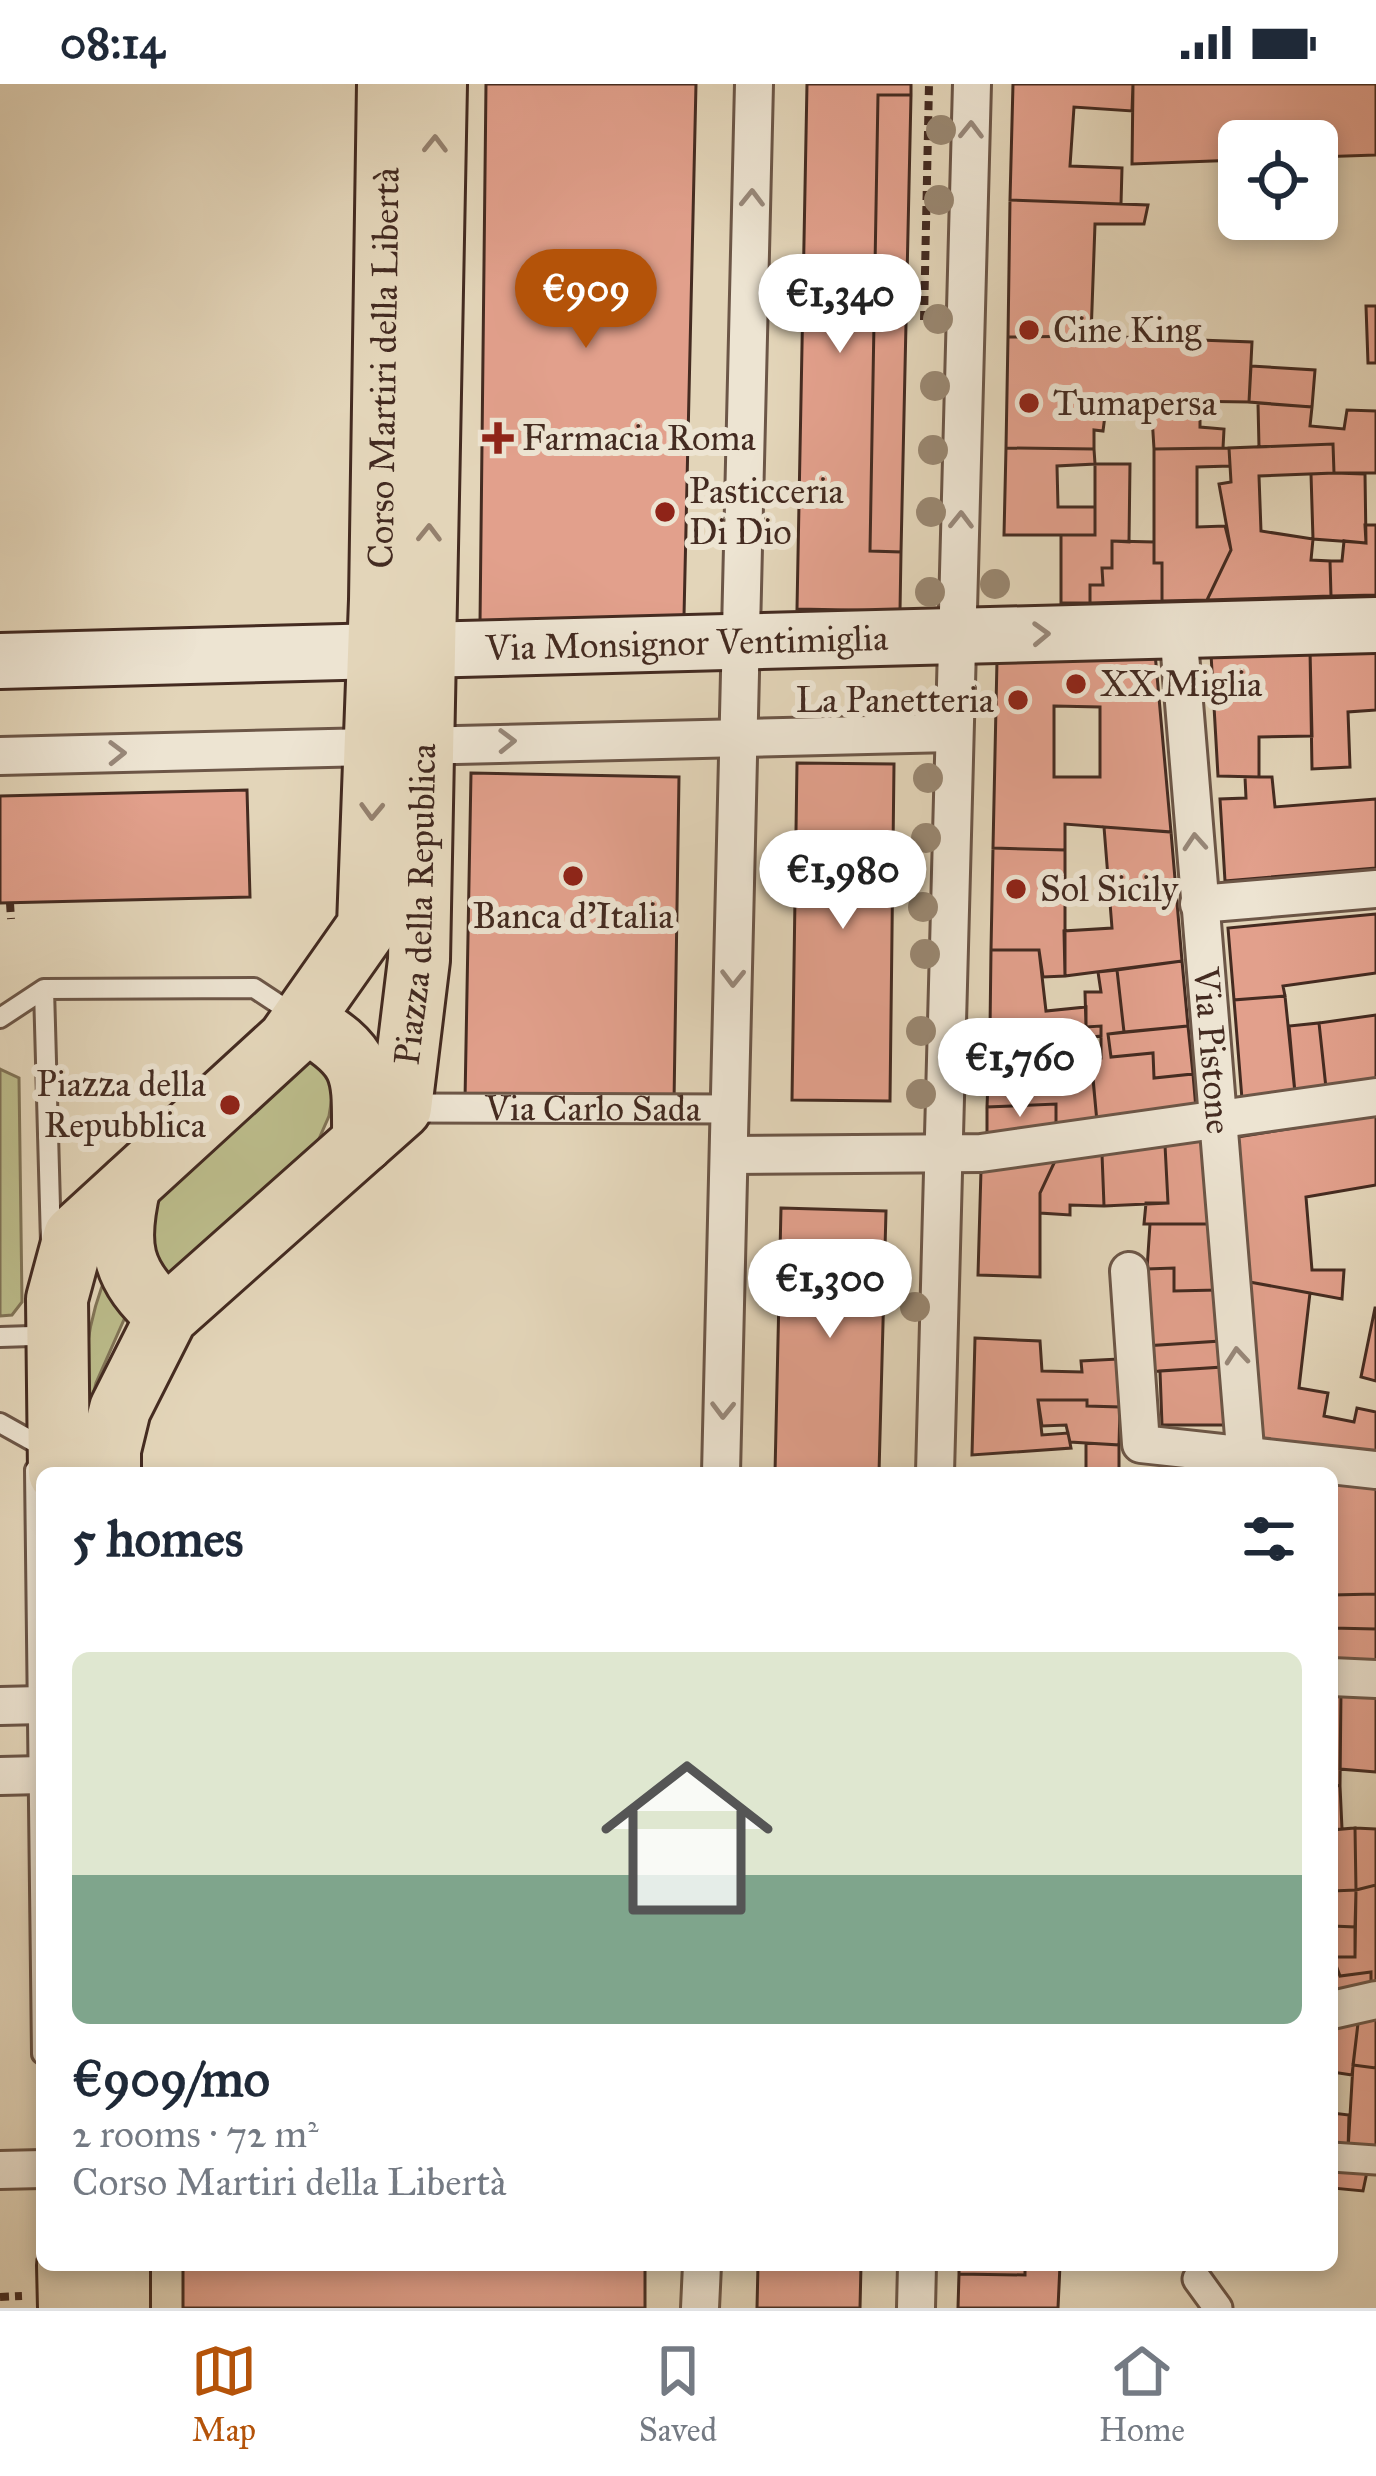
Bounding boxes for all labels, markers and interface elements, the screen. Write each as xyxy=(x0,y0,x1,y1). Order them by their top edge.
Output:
text: 08:14 xyxy=(60,15,164,70)
one-way arrow xyxy=(957,120,983,139)
map controls xyxy=(1218,120,1338,240)
button: locate xyxy=(1218,120,1338,240)
one-way arrow xyxy=(422,134,448,152)
street label: Corso Martiri della Libertà xyxy=(358,166,409,569)
one-way arrow xyxy=(738,188,764,207)
pin: €909 xyxy=(515,249,657,351)
pin: €1,340 xyxy=(742,254,938,356)
text: €909 xyxy=(542,264,630,312)
text: €1,340 xyxy=(785,269,895,317)
place label: Cine King xyxy=(1053,308,1202,352)
marker: Cine King xyxy=(1016,317,1042,343)
place label: Tumapersa xyxy=(1053,381,1217,425)
marker: Tumapersa xyxy=(1016,390,1042,416)
place label: Farmacia Roma xyxy=(522,416,756,460)
marker: Farmacia Roma xyxy=(485,425,511,451)
place label: Pasticceria Di Dio xyxy=(689,469,845,554)
marker: Pasticceria Di Dio xyxy=(652,499,678,525)
one-way arrow xyxy=(947,510,973,529)
one-way arrow xyxy=(415,524,441,542)
street label: Via Monsignor Ventimiglia xyxy=(484,616,889,670)
one-way arrow xyxy=(1032,621,1051,647)
place label: XX Miglia xyxy=(1100,662,1263,706)
marker: XX Miglia xyxy=(1063,671,1089,697)
place label: La Panetteria xyxy=(796,678,995,722)
marker: La Panetteria xyxy=(1005,687,1031,713)
one-way arrow xyxy=(498,728,517,754)
one-way arrow xyxy=(108,741,127,767)
street label: Piazza della Republica xyxy=(384,742,445,1068)
one-way arrow xyxy=(360,802,386,821)
pin: €1,980 xyxy=(745,830,941,932)
one-way arrow xyxy=(1182,832,1208,851)
text: €1,980 xyxy=(786,845,900,893)
marker: Banca d'Italia xyxy=(560,863,586,889)
place label: Sol Sicily xyxy=(1040,867,1179,911)
marker: Sol Sicily xyxy=(1003,876,1029,902)
place label: Banca d'Italia xyxy=(472,894,674,938)
street label: Via Pistone xyxy=(1184,964,1241,1136)
one-way arrow xyxy=(721,969,747,988)
pin: €1,760 xyxy=(922,1018,1118,1120)
text: €1,760 xyxy=(965,1033,1075,1081)
place label: Piazza della Repubblica xyxy=(36,1062,207,1147)
street label: Via Carlo Sada xyxy=(484,1086,702,1131)
marker: Piazza della Repubblica xyxy=(217,1092,243,1118)
pin: €1,300 xyxy=(732,1239,928,1341)
text: €1,300 xyxy=(775,1254,885,1302)
one-way arrow xyxy=(1225,1347,1250,1366)
one-way arrow xyxy=(710,1401,736,1420)
icon: filters xyxy=(1236,1506,1302,1572)
text: 5 homes xyxy=(72,1508,243,1570)
icon: home xyxy=(579,1730,795,1946)
text: €909/mo xyxy=(72,2048,270,2110)
text: 2 rooms · 72 m² xyxy=(72,2110,319,2158)
text: Corso Martiri della Libertà xyxy=(72,2158,506,2206)
tab: Map xyxy=(191,2338,257,2450)
tab: Saved xyxy=(639,2338,717,2450)
tab: Home xyxy=(1099,2338,1185,2450)

